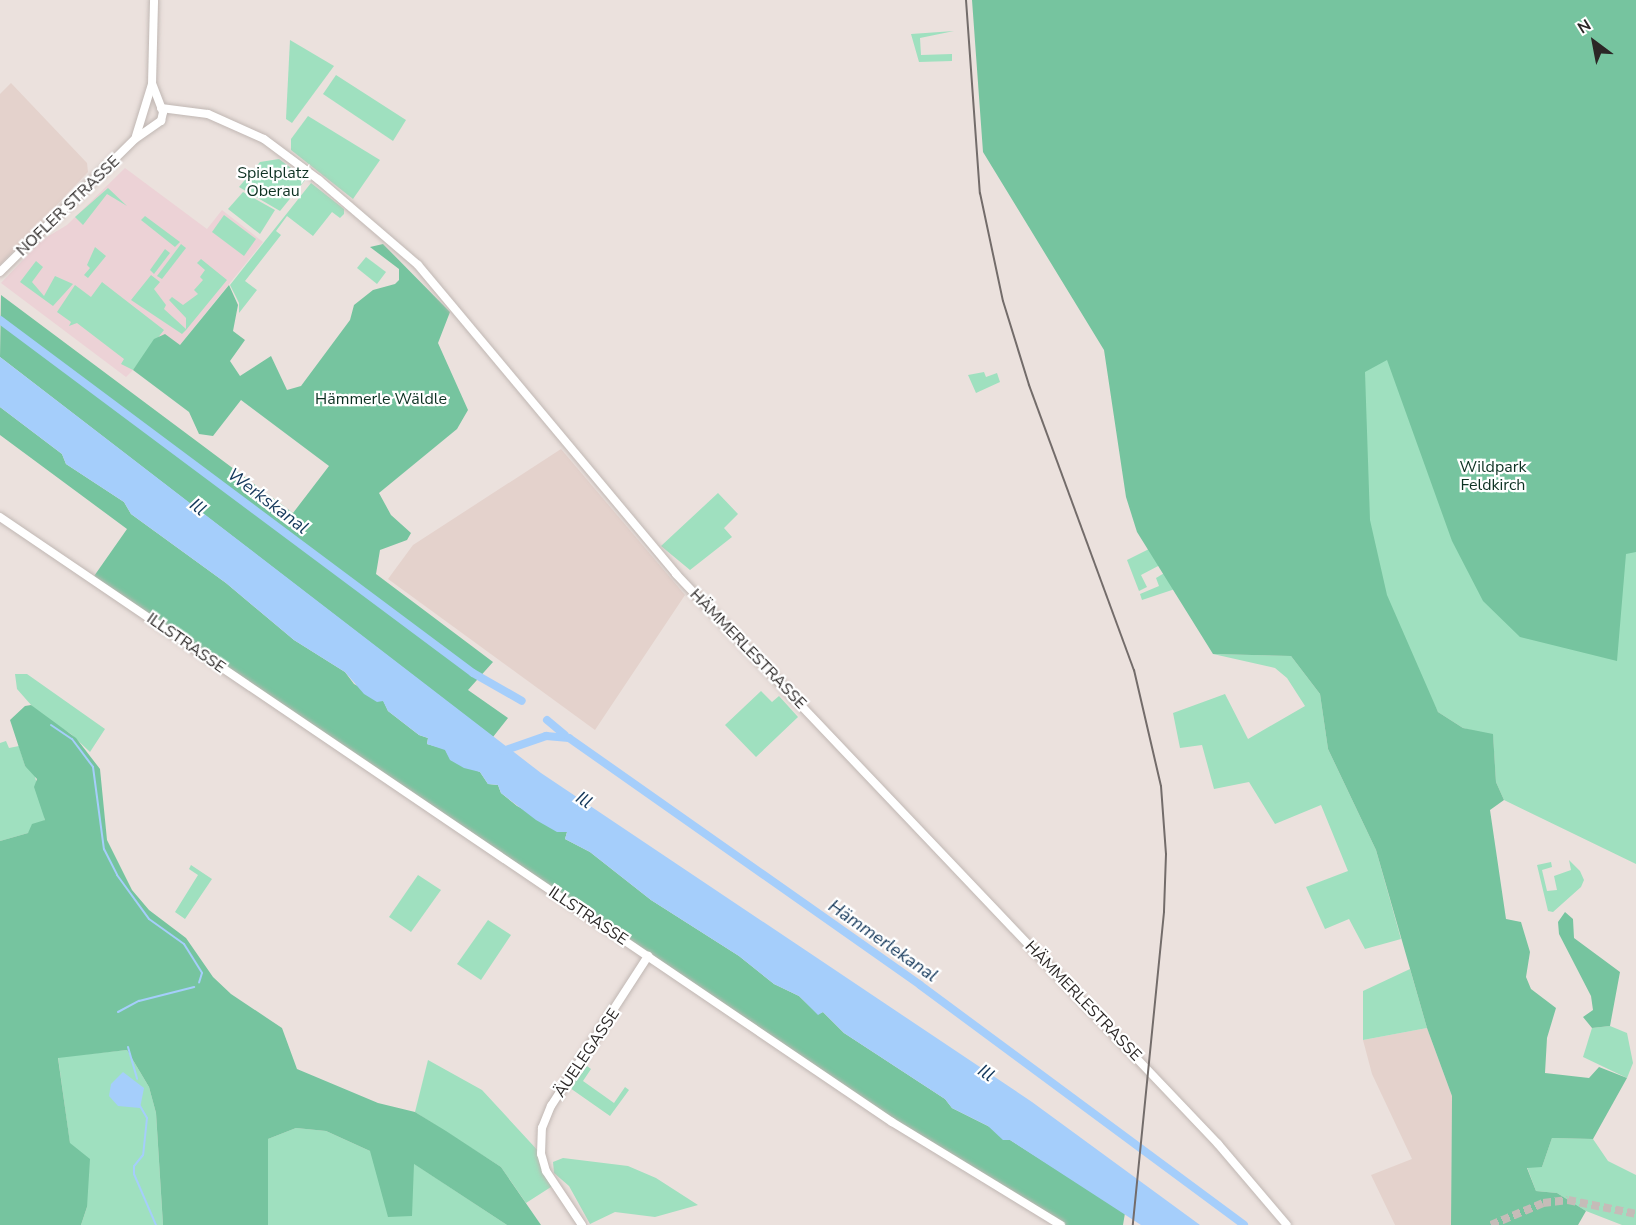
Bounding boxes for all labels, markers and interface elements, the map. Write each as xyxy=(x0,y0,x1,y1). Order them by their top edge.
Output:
north arrow xyxy=(1564,12,1624,72)
text: N xyxy=(1574,14,1595,39)
street label: NOFLER STRASSE xyxy=(12,152,124,260)
park label: Spielplatz Oberau xyxy=(237,163,309,201)
park label: Hämmerle Wäldle xyxy=(315,389,447,409)
park label: Wildpark Feldkirch xyxy=(1460,457,1526,495)
water label: Werkskanal xyxy=(223,464,313,538)
water label: Ill xyxy=(185,494,211,520)
street label: HÄMMERLESTRASSE xyxy=(686,585,810,713)
street label: ILLSTRASSE xyxy=(143,609,229,677)
water label: Ill xyxy=(572,787,596,813)
street label: ILLSTRASSE xyxy=(545,882,631,950)
water label: Hämmerlekanal xyxy=(824,895,942,987)
street label: HÄMMERLESTRASSE xyxy=(1021,937,1145,1065)
street label: ÄUELEGASSE xyxy=(550,1005,624,1101)
water label: Ill xyxy=(974,1060,998,1086)

